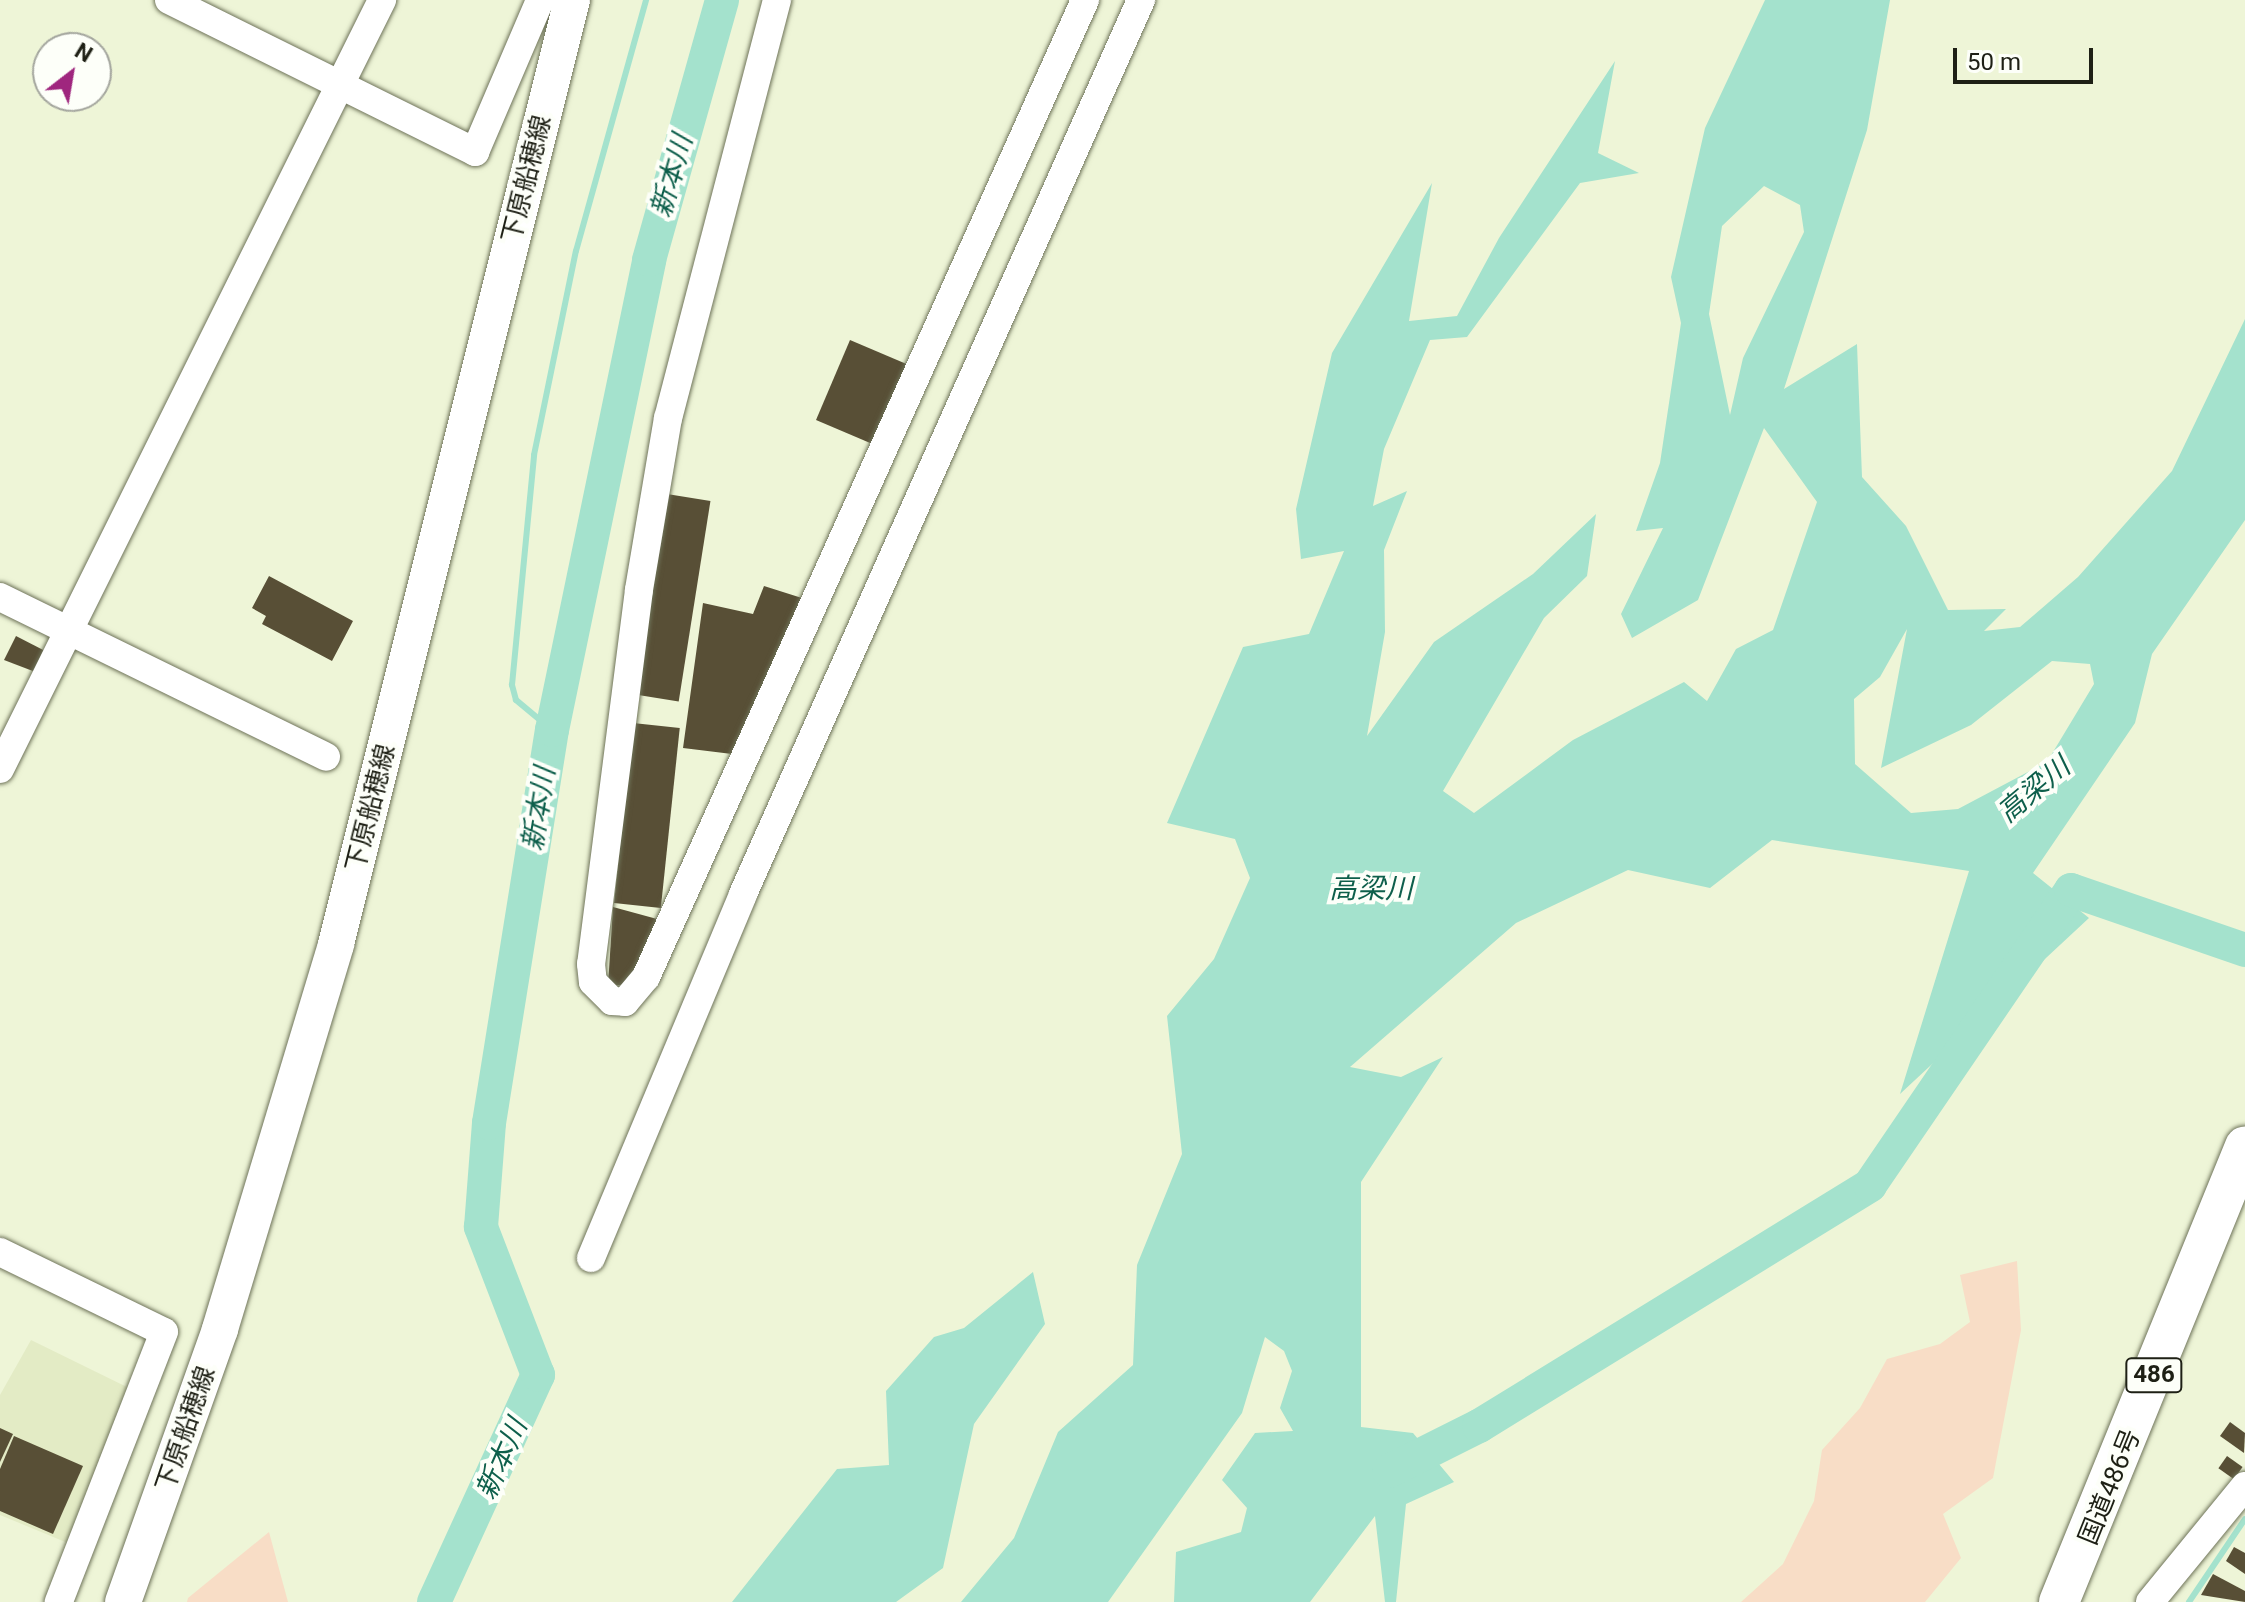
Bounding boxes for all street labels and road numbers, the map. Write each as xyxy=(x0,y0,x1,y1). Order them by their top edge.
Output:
street label: 下原船穂線 xyxy=(496,112,558,246)
street label: 下原船穂線 xyxy=(340,741,402,875)
road number: 486 xyxy=(2124,1355,2184,1395)
street label: 下原船穂線 xyxy=(150,1362,222,1496)
street label: 国道486号 xyxy=(2073,1425,2147,1549)

